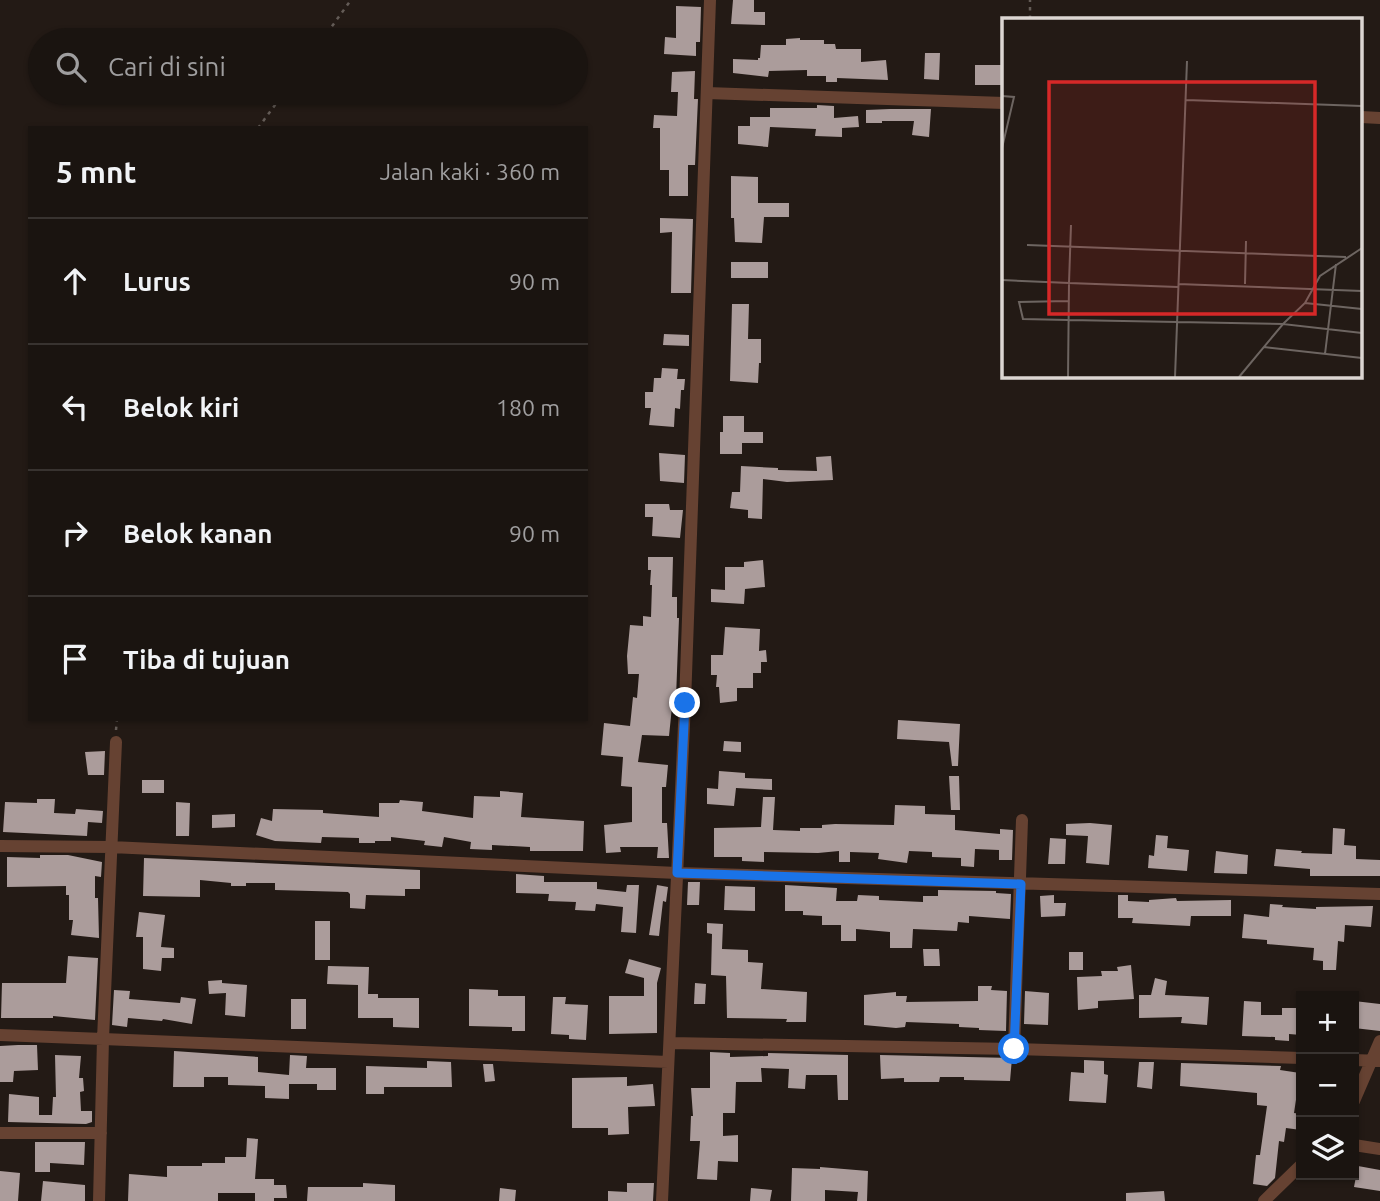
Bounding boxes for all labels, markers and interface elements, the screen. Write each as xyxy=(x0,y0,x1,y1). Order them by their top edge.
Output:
inset map xyxy=(1002,18,1362,378)
search box xyxy=(28,28,588,105)
icon: search xyxy=(52,48,90,86)
text: Cari di sini xyxy=(108,52,226,81)
text: 5 mnt xyxy=(56,155,136,189)
text: Jalan kaki · 360 m xyxy=(380,159,560,184)
icon: ahead xyxy=(56,262,94,300)
text: Lurus xyxy=(123,267,191,296)
text: 90 m xyxy=(509,269,560,294)
icon: left xyxy=(56,388,94,426)
text: Belok kiri xyxy=(123,393,239,422)
text: 180 m xyxy=(496,395,560,420)
icon: right xyxy=(56,514,94,552)
text: Belok kanan xyxy=(123,519,273,548)
text: 90 m xyxy=(509,521,560,546)
icon: arrive xyxy=(56,640,94,678)
text: Tiba di tujuan xyxy=(123,645,290,674)
route end xyxy=(669,687,700,718)
map controls xyxy=(1296,991,1359,1180)
button: + xyxy=(1296,991,1359,1054)
route start xyxy=(998,1033,1029,1064)
button: − xyxy=(1296,1054,1359,1117)
button: layers xyxy=(1296,1117,1359,1180)

